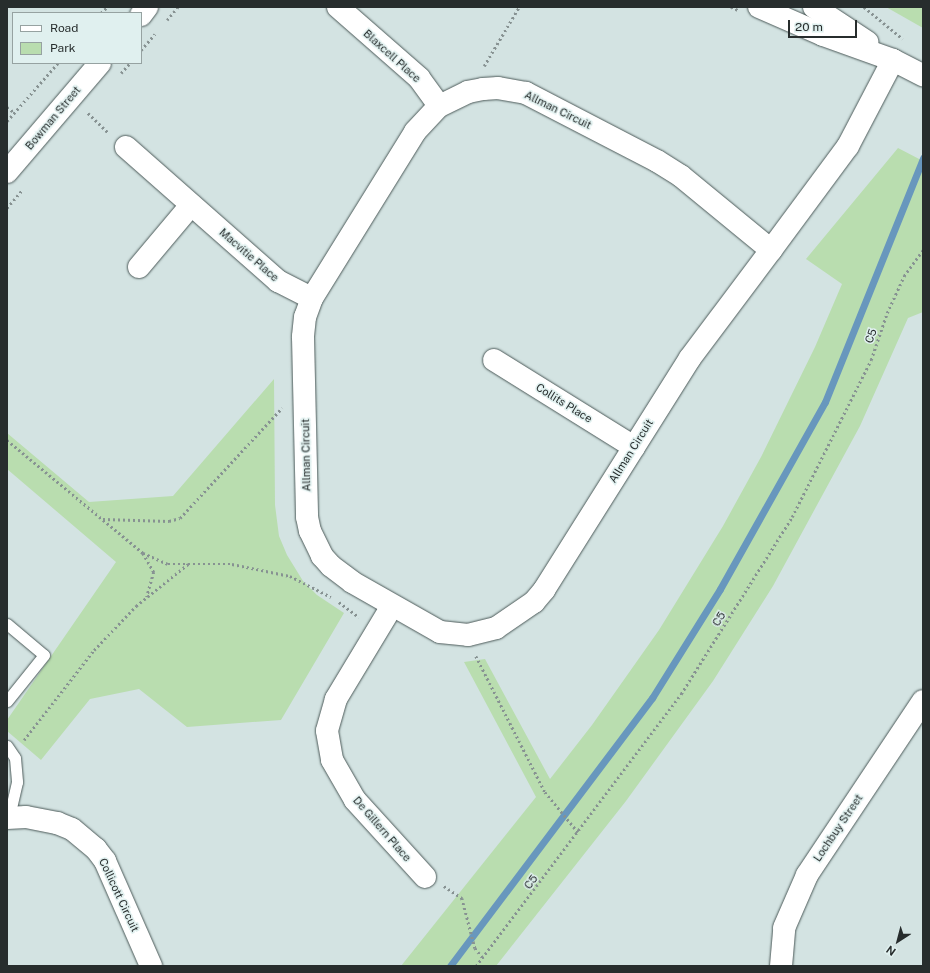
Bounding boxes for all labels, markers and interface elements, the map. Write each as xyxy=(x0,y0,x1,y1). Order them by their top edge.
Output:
legend xyxy=(12,12,142,64)
scale bar xyxy=(790,12,859,38)
text: 20 m xyxy=(795,20,823,34)
text: Road xyxy=(50,21,78,35)
street label: Blaxcell Place xyxy=(361,27,423,85)
text: Park xyxy=(50,41,76,55)
street label: Bowman Street xyxy=(23,84,83,152)
street label: Allman Circuit xyxy=(522,88,594,132)
street label: Macvitie Place xyxy=(217,226,281,284)
street label: C5 xyxy=(862,327,880,345)
street label: Collits Place xyxy=(533,380,595,426)
street label: Allman Circuit xyxy=(606,417,656,485)
street label: Allman Circuit xyxy=(299,418,313,492)
street label: C5 xyxy=(710,609,728,629)
street label: Lochbuy Street xyxy=(811,792,865,864)
street label: De Gillern Place xyxy=(350,794,414,864)
street label: Collicott Circuit xyxy=(96,856,142,934)
street label: C5 xyxy=(521,872,541,892)
north arrow xyxy=(878,921,918,961)
text: N xyxy=(884,943,898,958)

